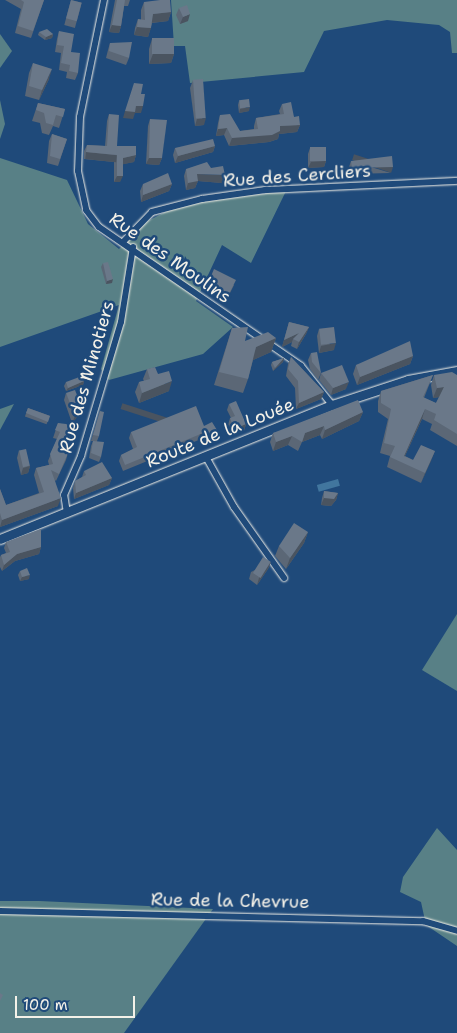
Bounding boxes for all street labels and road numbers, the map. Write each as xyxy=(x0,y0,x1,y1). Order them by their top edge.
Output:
street label: Rue des Cercliers xyxy=(222,160,372,192)
street label: Rue des Moulins xyxy=(105,208,235,308)
street label: Rue des Minotiers xyxy=(55,298,119,456)
street label: Route de la Louée xyxy=(143,393,297,473)
street label: Rue de la Chevrue xyxy=(151,889,309,913)

